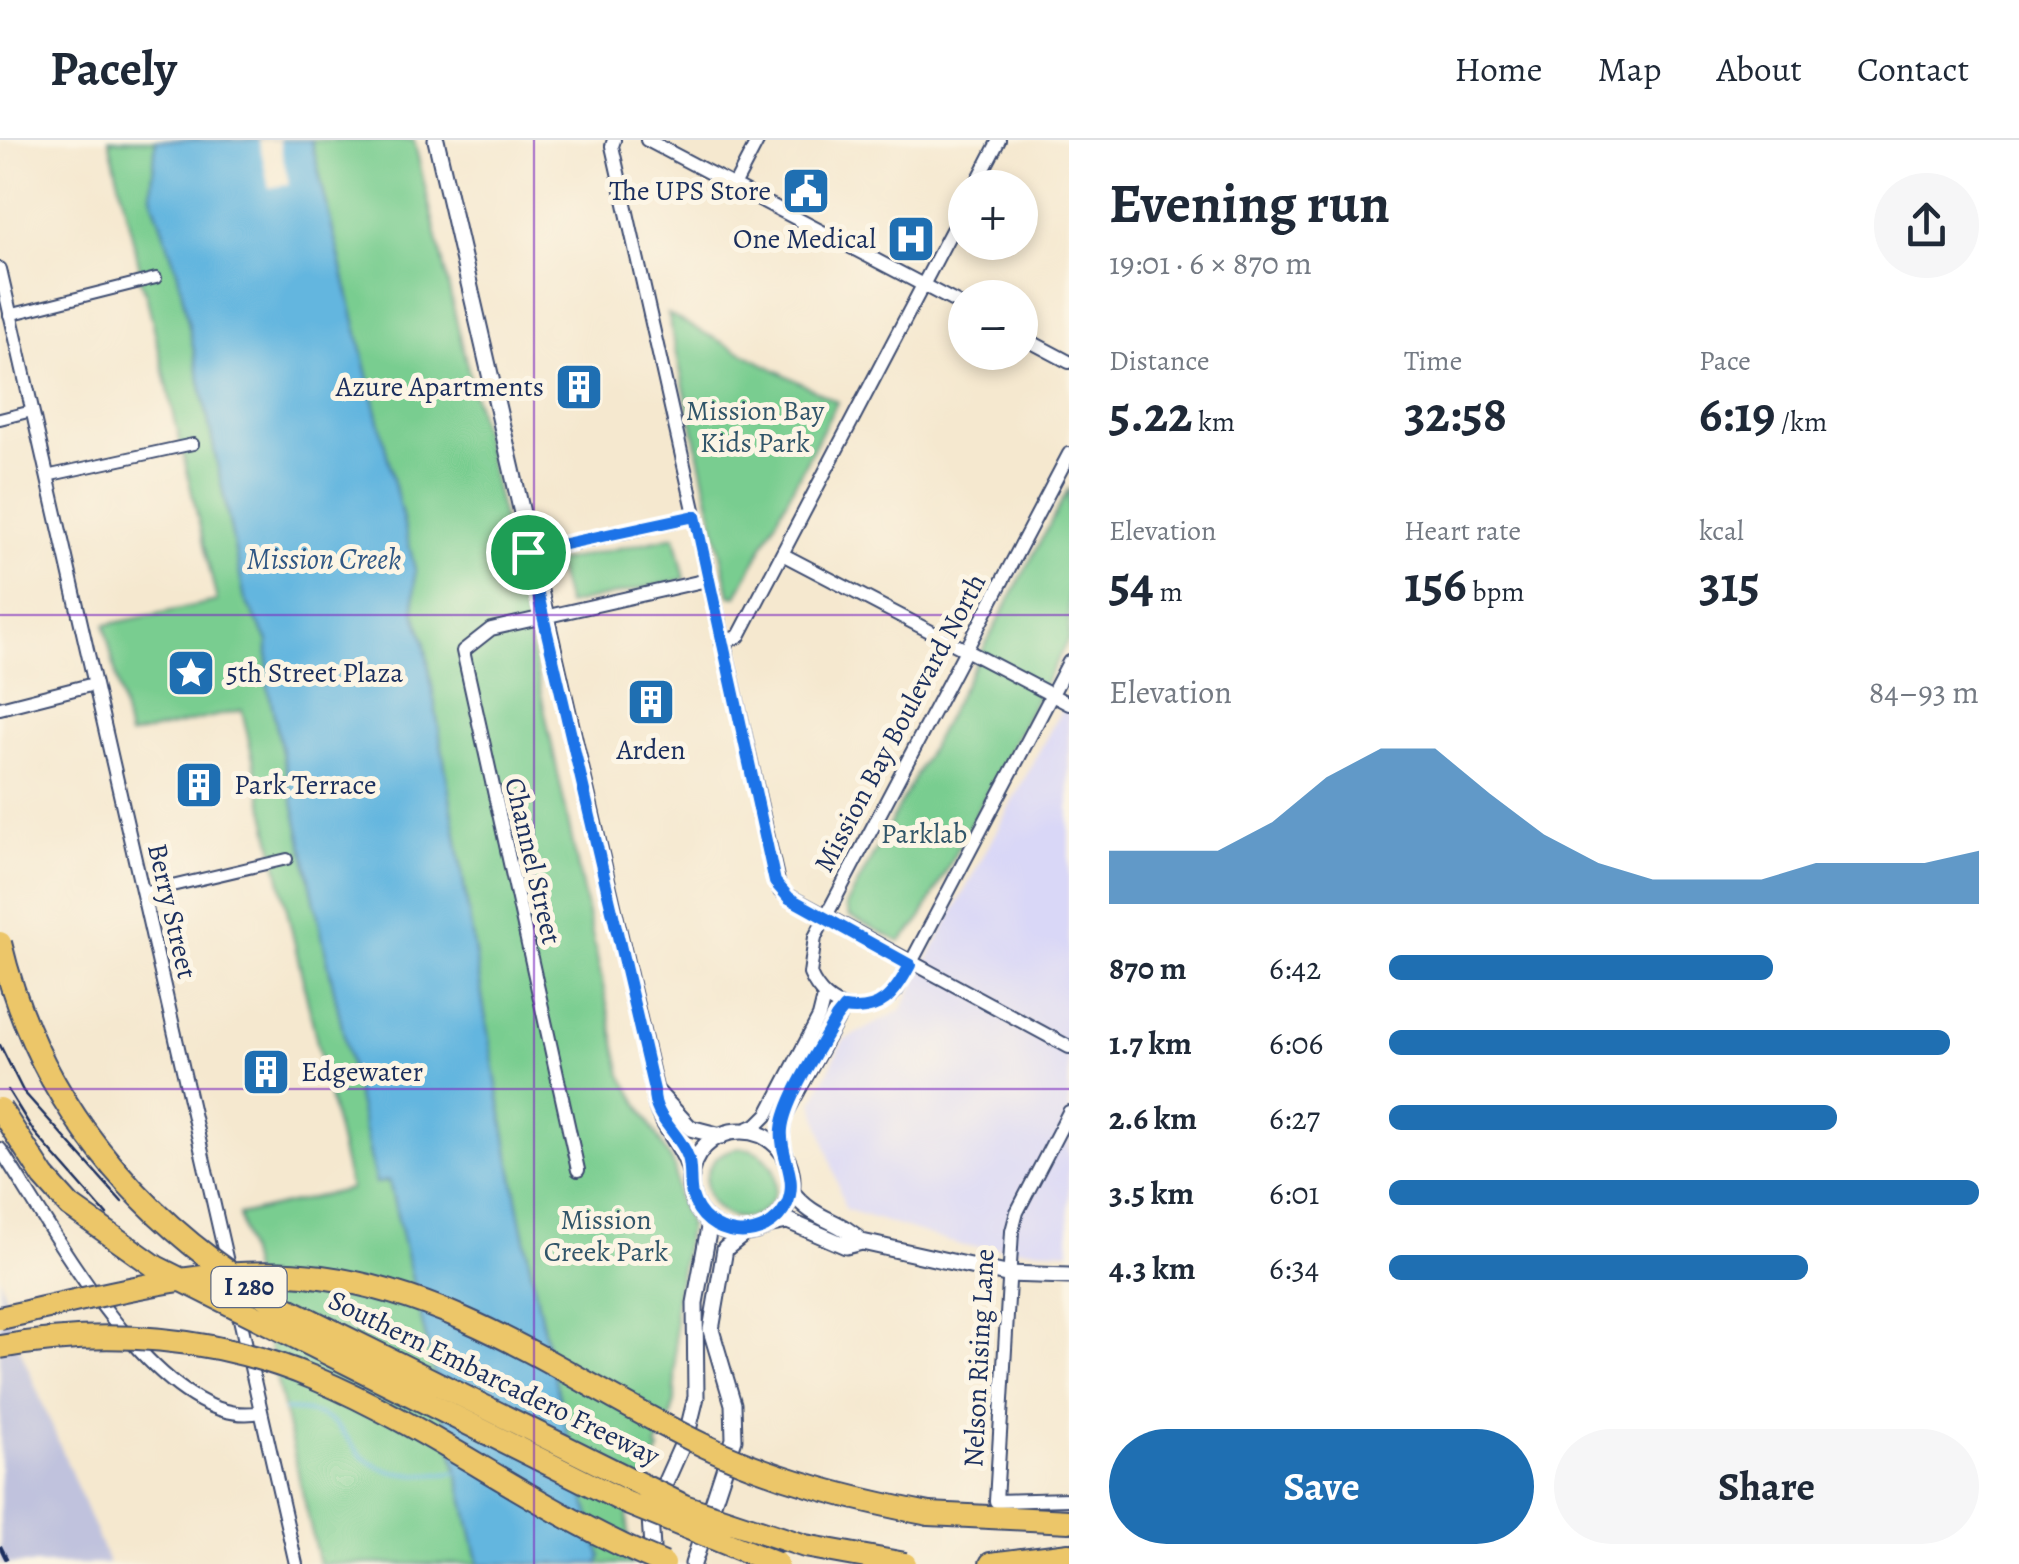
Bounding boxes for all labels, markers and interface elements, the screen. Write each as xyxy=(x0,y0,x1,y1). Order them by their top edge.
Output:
text: Pacely xyxy=(50,36,177,102)
text: Home xyxy=(1454,45,1542,93)
text: Map xyxy=(1597,45,1661,93)
text: About xyxy=(1716,45,1802,93)
text: Contact xyxy=(1857,45,1969,93)
public building icon: The UPS Store xyxy=(780,165,832,217)
text: Evening run xyxy=(1109,166,1390,241)
map controls xyxy=(948,170,1038,370)
button: + xyxy=(948,170,1038,260)
place label: The UPS Store xyxy=(609,172,771,210)
button: share xyxy=(1874,173,1979,278)
hospital icon: One Medical xyxy=(885,213,937,265)
place label: One Medical xyxy=(733,220,876,258)
text: 19:01 · 6 × 870 m xyxy=(1109,241,1312,285)
button: − xyxy=(948,280,1038,370)
text: Distance xyxy=(1109,342,1209,380)
text: Time xyxy=(1404,342,1462,380)
text: Pace xyxy=(1699,342,1751,380)
building icon: Azure Apartments xyxy=(553,361,605,413)
place label: Azure Apartments xyxy=(335,368,544,406)
text: 5.22 xyxy=(1109,380,1192,448)
text: 32:58 xyxy=(1404,380,1507,448)
text: 6:19 xyxy=(1699,380,1775,448)
park label: Mission Bay Kids Park xyxy=(686,392,825,462)
text: km xyxy=(1192,403,1235,441)
text: /km xyxy=(1775,403,1827,441)
pin xyxy=(486,510,571,595)
text: Elevation xyxy=(1109,512,1216,550)
text: Heart rate xyxy=(1404,512,1521,550)
text: kcal xyxy=(1699,512,1744,550)
icon: arrive xyxy=(501,525,556,580)
water label: Mission Creek xyxy=(247,539,401,579)
text: 54 xyxy=(1109,550,1154,618)
text: 156 xyxy=(1404,550,1467,618)
text: 315 xyxy=(1699,550,1760,618)
street label: Mission Bay Boulevard North xyxy=(805,567,995,879)
text: m xyxy=(1154,573,1183,611)
text: bpm xyxy=(1467,573,1524,611)
place icon: 5th Street Plaza xyxy=(165,647,217,699)
place label: 5th Street Plaza xyxy=(226,654,403,692)
text: Elevation xyxy=(1109,670,1232,714)
text: 84–93 m xyxy=(1869,670,1979,714)
building icon: Arden xyxy=(625,676,677,728)
place label: Arden xyxy=(615,731,686,769)
building icon: Park Terrace xyxy=(173,759,225,811)
place label: Park Terrace xyxy=(234,766,376,804)
street label: Channel Street xyxy=(495,774,571,948)
park label: Parklab xyxy=(881,815,967,853)
street label: Berry Street xyxy=(138,840,206,982)
text: 870 m xyxy=(1109,946,1187,990)
text: 6:42 xyxy=(1269,946,1321,990)
text: 1.7 km xyxy=(1109,1021,1192,1065)
text: 6:06 xyxy=(1269,1021,1323,1065)
building icon: Edgewater xyxy=(240,1046,292,1098)
place label: Edgewater xyxy=(301,1053,424,1091)
text: 2.6 km xyxy=(1109,1096,1197,1140)
text: 6:27 xyxy=(1269,1096,1320,1140)
text: 3.5 km xyxy=(1109,1171,1194,1215)
text: 6:01 xyxy=(1269,1171,1319,1215)
park label: Mission Creek Park xyxy=(544,1201,668,1271)
text: 4.3 km xyxy=(1109,1246,1196,1290)
text: 6:34 xyxy=(1269,1246,1319,1290)
street label: Nelson Rising Lane xyxy=(954,1248,1004,1468)
road number: I 280 xyxy=(212,1267,286,1307)
street label: Southern Embarcadero Freeway xyxy=(322,1281,666,1475)
button: Save xyxy=(1109,1429,1534,1544)
button: Share xyxy=(1554,1429,1979,1544)

